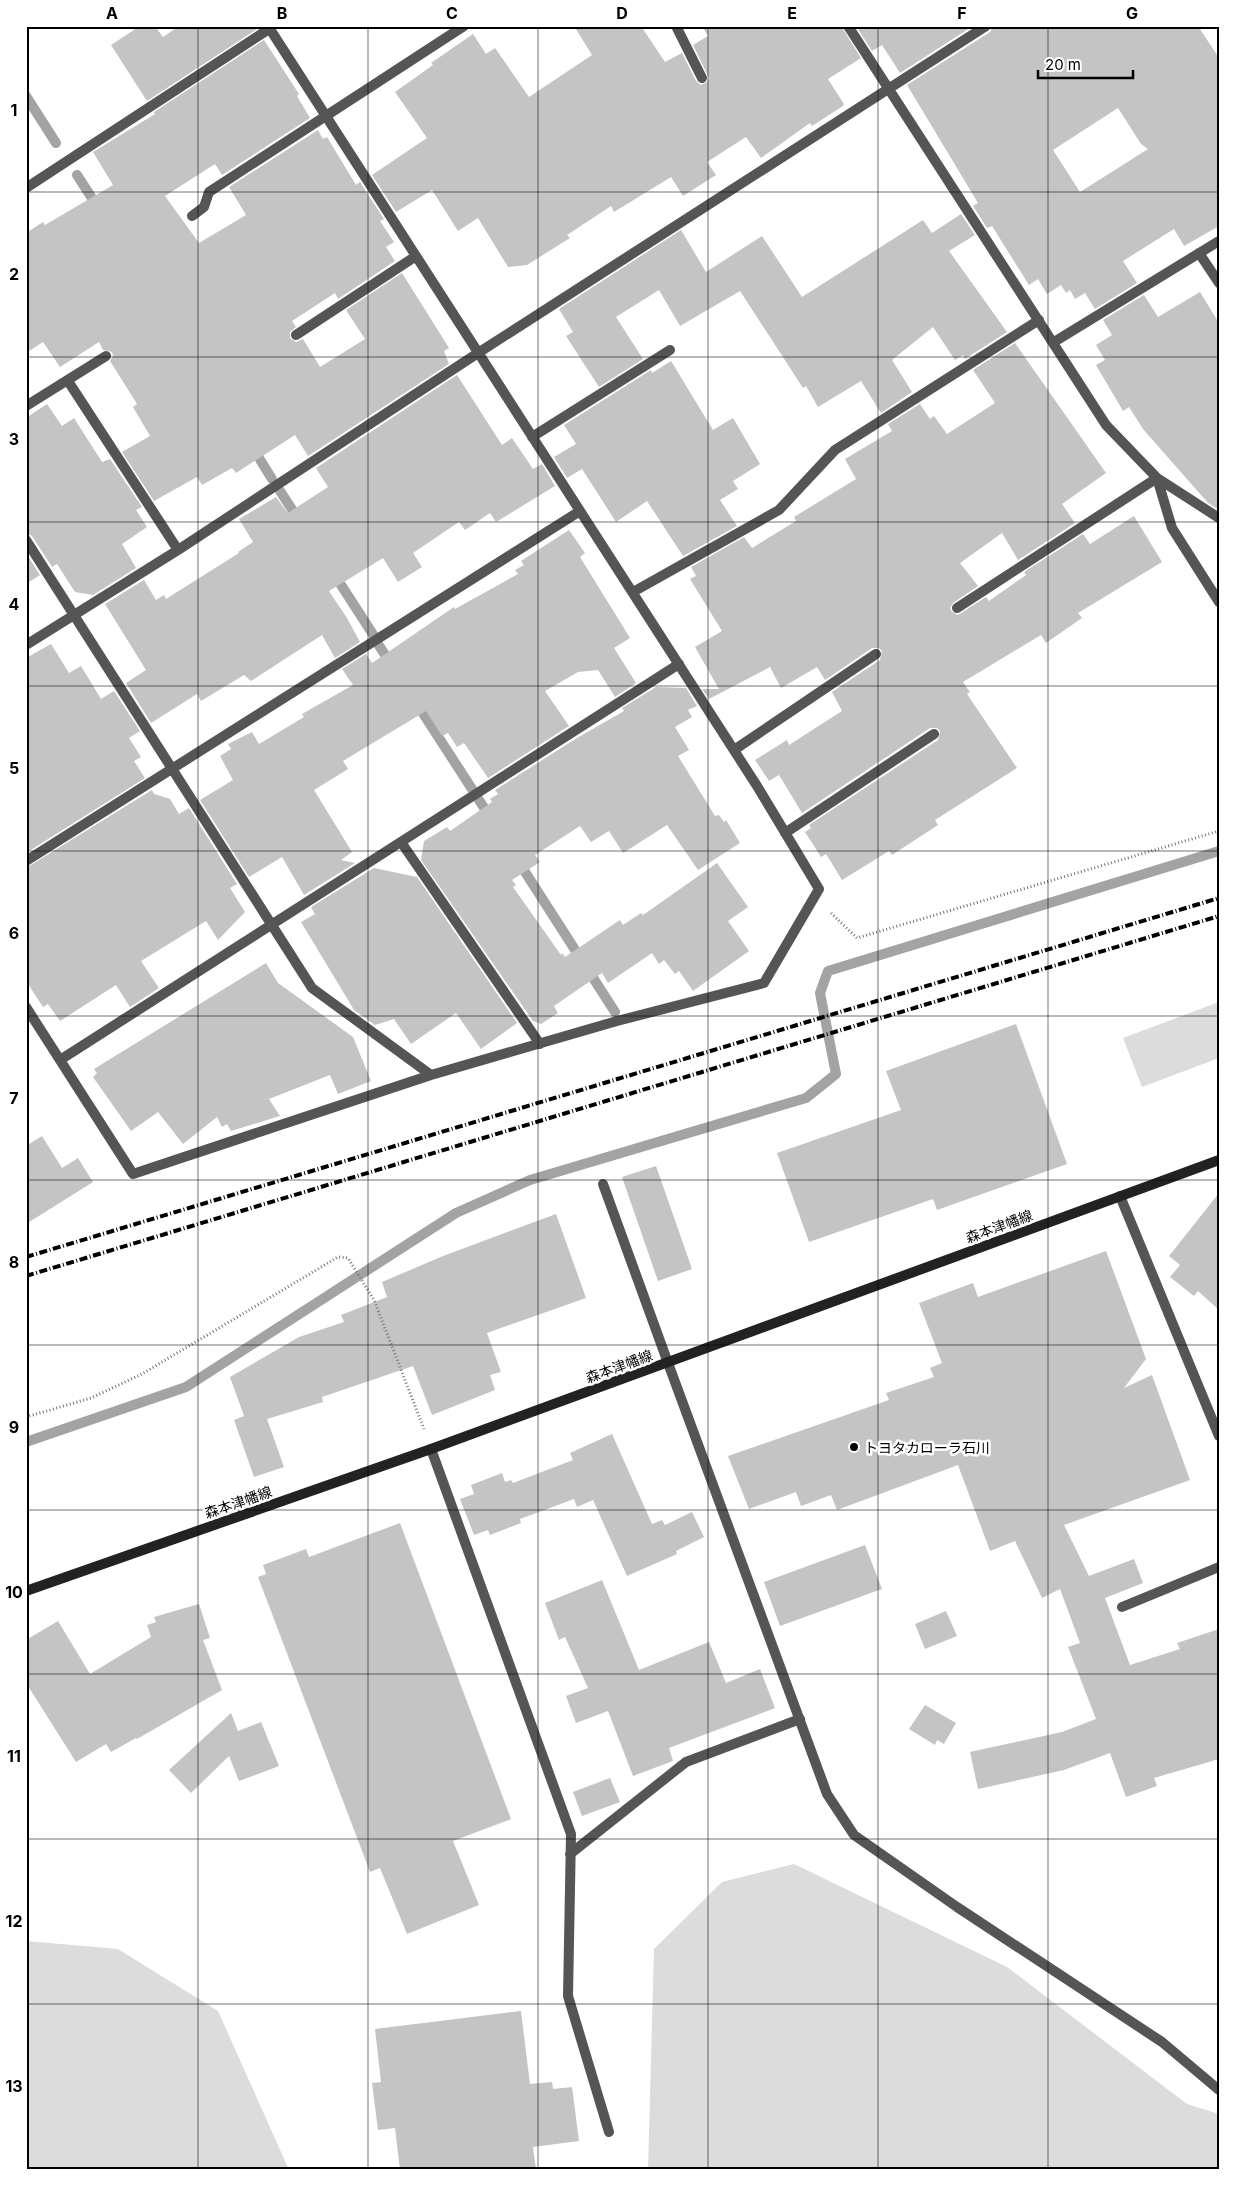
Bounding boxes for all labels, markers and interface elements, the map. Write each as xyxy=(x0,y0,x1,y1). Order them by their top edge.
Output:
text: A xyxy=(106,3,118,23)
text: B xyxy=(277,3,287,23)
text: C xyxy=(446,3,458,23)
text: D xyxy=(616,3,628,23)
text: E xyxy=(787,3,797,23)
text: F xyxy=(957,3,967,23)
text: G xyxy=(1126,3,1138,23)
scale bar xyxy=(1038,48,1132,80)
text: 20 m xyxy=(1045,55,1081,74)
text: 1 xyxy=(11,100,17,120)
text: 2 xyxy=(9,264,19,284)
text: 3 xyxy=(9,429,19,449)
text: 4 xyxy=(9,594,20,614)
text: 5 xyxy=(9,758,19,778)
text: 6 xyxy=(9,923,19,943)
text: 7 xyxy=(9,1088,19,1108)
street label: 森本津幡線 xyxy=(963,1206,1035,1246)
text: 8 xyxy=(9,1252,19,1272)
street label: 森本津幡線 xyxy=(583,1346,655,1386)
text: 9 xyxy=(9,1417,19,1437)
place label: トヨタカローラ石川 xyxy=(864,1439,990,1456)
marker: トヨタカローラ石川 xyxy=(848,1441,860,1453)
street label: 森本津幡線 xyxy=(202,1483,274,1521)
text: 10 xyxy=(5,1582,23,1602)
text: 11 xyxy=(7,1746,21,1766)
text: 12 xyxy=(6,1911,22,1931)
text: 13 xyxy=(5,2076,23,2096)

